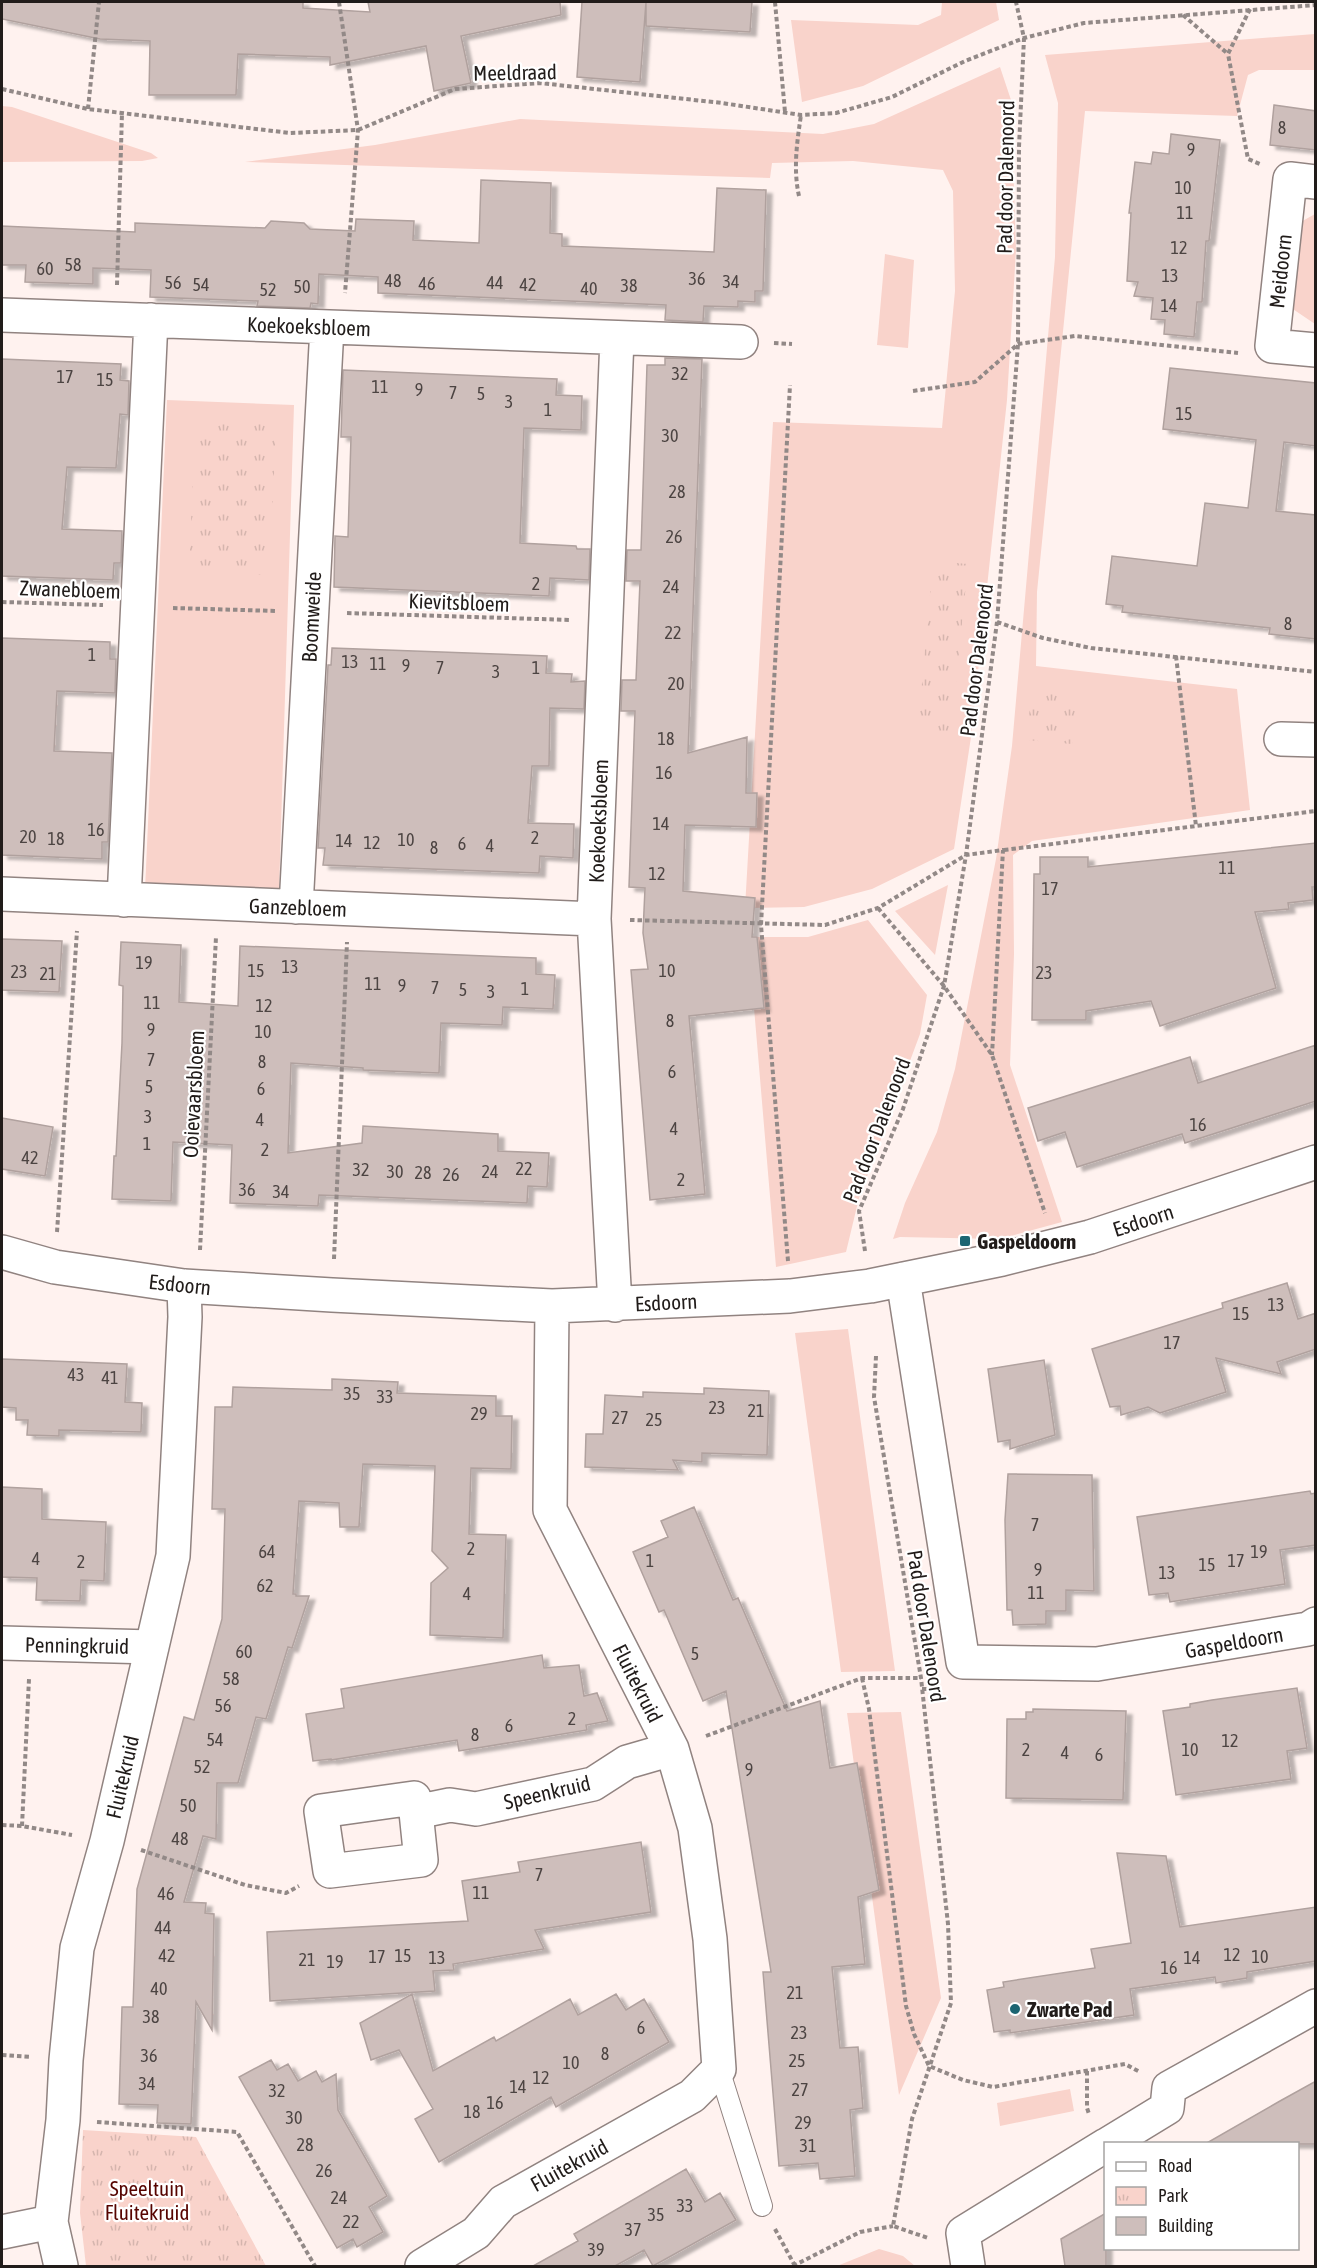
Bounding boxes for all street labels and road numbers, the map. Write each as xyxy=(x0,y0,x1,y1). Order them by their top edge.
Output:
street label: Meeldraad xyxy=(473,59,557,85)
street label: Pad door Dalenoord xyxy=(992,100,1018,254)
street label: Meidoorn xyxy=(1264,233,1296,309)
street label: Koekoeksbloem xyxy=(247,312,371,340)
street label: Boomweide xyxy=(297,571,325,663)
street label: Zwanebloem xyxy=(19,575,121,603)
street label: Pad door Dalenoord xyxy=(955,582,997,738)
street label: Kievitsbloem xyxy=(408,588,510,616)
street label: Koekoeksbloem xyxy=(584,759,612,883)
street label: Ganzebloem xyxy=(249,893,347,921)
street label: Ooievaarsbloem xyxy=(178,1030,208,1158)
street label: Pad door Dalenoord xyxy=(837,1054,915,1206)
street label: Esdoorn xyxy=(1110,1199,1176,1241)
street label: Esdoorn xyxy=(148,1269,212,1299)
street label: Esdoorn xyxy=(634,1288,698,1316)
street label: Pad door Dalenoord xyxy=(903,1548,951,1704)
street label: Gaspeldoorn xyxy=(1183,1622,1285,1662)
street label: Penningkruid xyxy=(25,1632,129,1658)
street label: Fluitekruid xyxy=(608,1640,668,1726)
street label: Fluitekruid xyxy=(101,1733,143,1821)
street label: Speenkruid xyxy=(501,1770,593,1814)
street label: Fluitekruid xyxy=(526,2134,612,2196)

